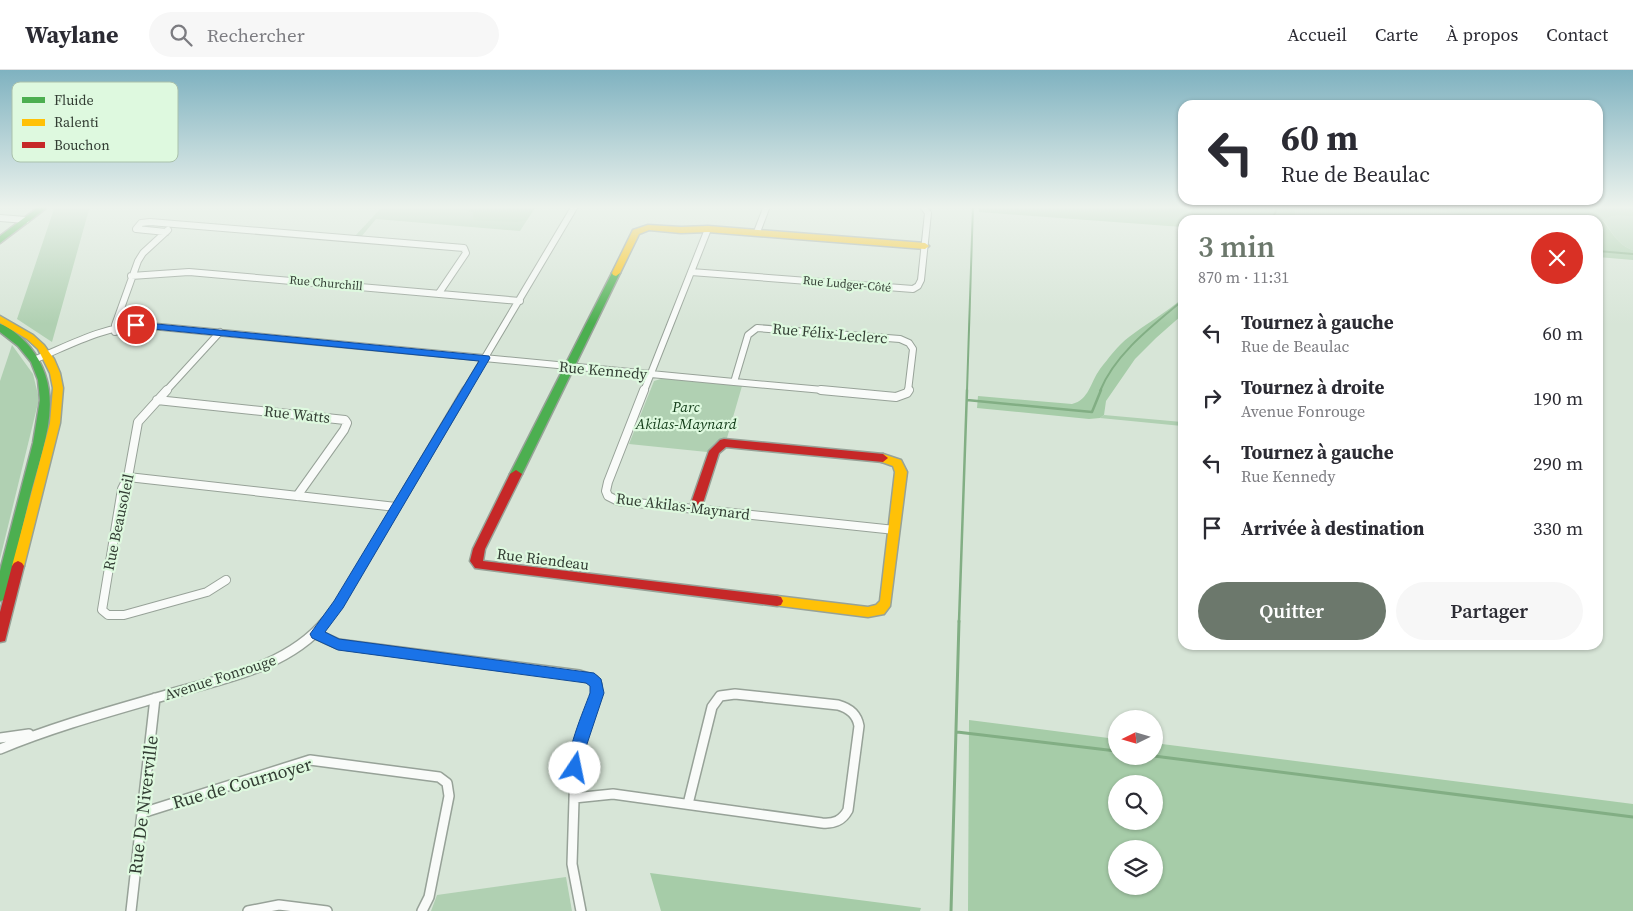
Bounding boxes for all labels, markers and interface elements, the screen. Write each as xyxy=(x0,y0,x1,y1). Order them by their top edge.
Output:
search box xyxy=(149,12,499,57)
text: Waylane xyxy=(25,18,119,51)
icon: search xyxy=(167,21,195,49)
text: Rechercher xyxy=(207,22,305,48)
text: Accueil xyxy=(1288,22,1347,47)
text: Carte xyxy=(1375,22,1418,47)
text: À propos xyxy=(1446,22,1518,47)
text: Contact xyxy=(1546,22,1608,47)
legend xyxy=(12,82,178,162)
text: Fluide xyxy=(54,90,94,110)
text: Ralenti xyxy=(54,112,99,132)
text: 60 m xyxy=(1281,114,1358,162)
icon: left xyxy=(1198,120,1263,185)
text: Bouchon xyxy=(54,135,110,155)
text: Rue de Beaulac xyxy=(1281,159,1430,189)
text: 3 min xyxy=(1198,226,1275,267)
button: close xyxy=(1531,232,1583,284)
text: 870 m · 11:31 xyxy=(1198,266,1289,288)
street label: Rue Churchill xyxy=(289,272,364,294)
street label: Rue Ludger-Côté xyxy=(802,272,892,296)
pin xyxy=(115,304,157,346)
text: Tournez à gauche xyxy=(1241,309,1394,335)
icon: arrive xyxy=(122,311,150,339)
street label: Rue Félix-Leclerc xyxy=(772,318,888,348)
icon: left xyxy=(1198,319,1226,347)
text: 60 m xyxy=(1542,320,1583,346)
text: Rue de Beaulac xyxy=(1241,335,1349,357)
street label: Rue Kennedy xyxy=(558,356,648,384)
text: Tournez à droite xyxy=(1241,374,1384,400)
icon: right xyxy=(1198,384,1226,412)
text: 190 m xyxy=(1533,385,1583,411)
park label: Parc Akilas-Maynard xyxy=(634,396,737,434)
street label: Rue Watts xyxy=(263,400,331,428)
text: Avenue Fonrouge xyxy=(1241,400,1365,422)
text: Tournez à gauche xyxy=(1241,439,1394,465)
icon: left xyxy=(1198,449,1226,477)
text: 290 m xyxy=(1533,450,1583,476)
text: Rue Kennedy xyxy=(1241,465,1335,487)
street label: Rue Beausoleil xyxy=(98,471,139,572)
street label: Rue Akilas-Maynard xyxy=(615,487,752,525)
icon: arrive xyxy=(1198,514,1226,542)
text: Arrivée à destination xyxy=(1241,515,1424,541)
text: 330 m xyxy=(1533,515,1583,541)
street label: Rue Riendeau xyxy=(496,543,591,575)
button: Quitter xyxy=(1198,582,1386,640)
button: Partager xyxy=(1396,582,1583,640)
street label: Avenue Fonrouge xyxy=(161,649,279,705)
north arrow xyxy=(1108,710,1162,765)
map controls xyxy=(1108,710,1163,895)
street label: Rue De Niverville xyxy=(122,734,164,876)
position arrow xyxy=(548,741,600,793)
street label: Rue de Cournoyer xyxy=(169,751,315,815)
button: search xyxy=(1108,775,1163,830)
button: layers xyxy=(1108,840,1163,895)

